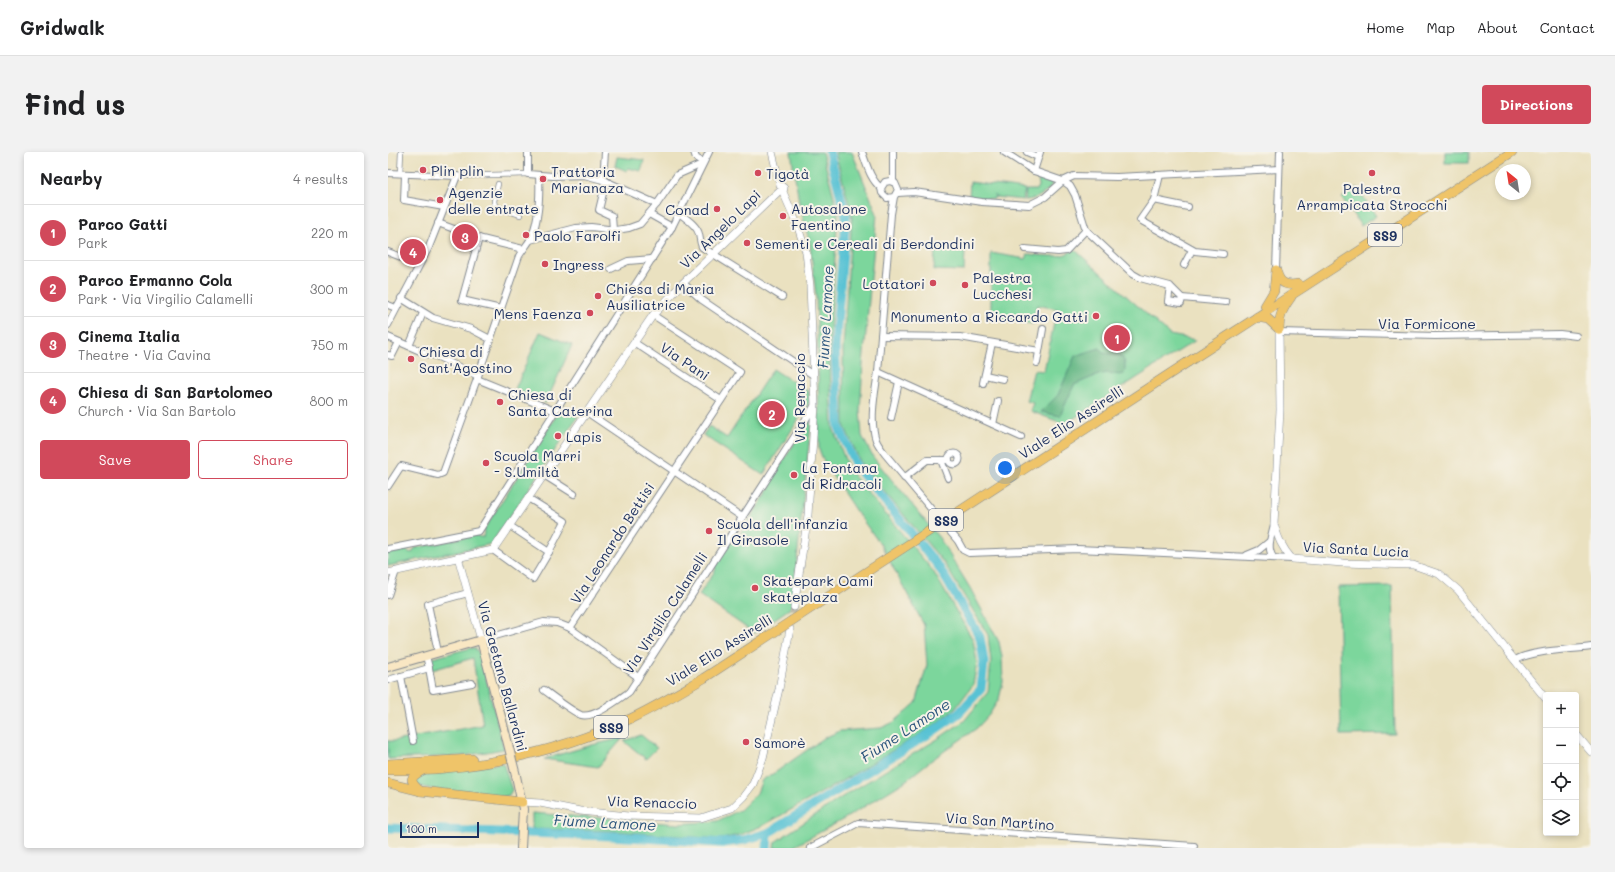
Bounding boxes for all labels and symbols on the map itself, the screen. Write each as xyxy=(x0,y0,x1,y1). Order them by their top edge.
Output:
place label: Plin plin xyxy=(431,161,484,180)
place label: Trattoria Marianaza xyxy=(551,162,624,197)
place label: Tigotà xyxy=(766,164,809,183)
north arrow xyxy=(1495,164,1531,200)
marker: Plin plin xyxy=(418,165,428,175)
marker: Tigotà xyxy=(753,168,763,178)
marker: Palestra Arrampicata Strocchi xyxy=(1367,168,1377,178)
marker: Trattoria Marianaza xyxy=(538,174,548,184)
place label: Palestra Arrampicata Strocchi xyxy=(1297,179,1447,214)
place label: Agenzie delle entrate xyxy=(448,183,539,218)
street label: Via Angelo Lapi xyxy=(675,185,765,273)
marker: Agenzie delle entrate xyxy=(435,195,445,205)
place label: Autosalone Faentino xyxy=(791,199,867,234)
place label: Conad xyxy=(665,200,709,219)
marker: Conad xyxy=(712,204,722,214)
marker: Autosalone Faentino xyxy=(778,211,788,221)
pin: 3 xyxy=(452,222,478,252)
road number: SS9 xyxy=(1368,224,1402,246)
place label: Paolo Farolfi xyxy=(534,226,621,245)
marker: Paolo Farolfi xyxy=(521,230,531,240)
place label: Sementi e Cereali di Berdondini xyxy=(755,234,975,253)
pin: 4 xyxy=(400,237,426,267)
marker: Sementi e Cereali di Berdondini xyxy=(742,238,752,248)
place label: Ingress xyxy=(553,255,604,274)
marker: Ingress xyxy=(540,259,550,269)
water label: Fiume Lamone xyxy=(812,265,838,369)
place label: Palestra Lucchesi xyxy=(973,268,1032,303)
place label: Lottatori xyxy=(863,274,925,293)
marker: Lottatori xyxy=(928,278,938,288)
place label: Chiesa di Maria Ausiliatrice xyxy=(606,279,714,314)
marker: Palestra Lucchesi xyxy=(960,280,970,290)
marker: Chiesa di Maria Ausiliatrice xyxy=(593,291,603,301)
place label: Mens Faenza xyxy=(494,304,582,323)
place label: Monumento a Riccardo Gatti xyxy=(891,307,1088,326)
marker: Mens Faenza xyxy=(585,308,595,318)
marker: Monumento a Riccardo Gatti xyxy=(1091,311,1101,321)
street label: Via Formicone xyxy=(1378,314,1476,333)
pin: 1 xyxy=(1104,323,1130,353)
street label: Via Pani xyxy=(657,338,713,384)
place label: Chiesa di Sant'Agostino xyxy=(419,342,512,377)
street label: Via Renaccio xyxy=(790,353,809,443)
marker: Chiesa di Sant'Agostino xyxy=(406,354,416,364)
street label: Viale Elio Assirelli xyxy=(1015,381,1127,463)
place label: Chiesa di Santa Caterina xyxy=(508,385,613,420)
marker: Chiesa di Santa Caterina xyxy=(495,397,505,407)
pin: 2 xyxy=(759,399,785,429)
place label: Lapis xyxy=(566,427,602,446)
marker: Lapis xyxy=(553,431,563,441)
place label: Scuola Marri - S.Umiltà xyxy=(494,446,581,481)
marker: Scuola Marri - S.Umiltà xyxy=(481,458,491,468)
place label: La Fontana di Ridracoli xyxy=(802,458,882,493)
your location xyxy=(995,458,1015,478)
marker: La Fontana di Ridracoli xyxy=(789,470,799,480)
street label: Via Leonardo Bettisi xyxy=(566,479,658,607)
road number: SS9 xyxy=(929,509,963,531)
place label: Scuola dell'infanzia Il Girasole xyxy=(717,514,848,549)
marker: Scuola dell'infanzia Il Girasole xyxy=(704,526,714,536)
street label: Via Santa Lucia xyxy=(1302,537,1410,561)
street label: Via Virgilio Calamelli xyxy=(618,548,712,678)
place label: Skatepark Oami skateplaza xyxy=(763,571,873,606)
marker: Skatepark Oami skateplaza xyxy=(750,583,760,593)
street label: Via Gaetano Ballardini xyxy=(474,599,532,753)
street label: Viale Elio Assirelli xyxy=(662,610,776,690)
water label: Fiume Lamone xyxy=(856,694,954,766)
road number: SS9 xyxy=(594,716,628,738)
place label: Samorè xyxy=(754,733,806,752)
marker: Samorè xyxy=(741,737,751,747)
street label: Via Renaccio xyxy=(607,791,697,813)
street label: Via San Martino xyxy=(945,808,1055,834)
water label: Fiume Lamone xyxy=(553,809,657,835)
scale bar xyxy=(400,820,479,839)

